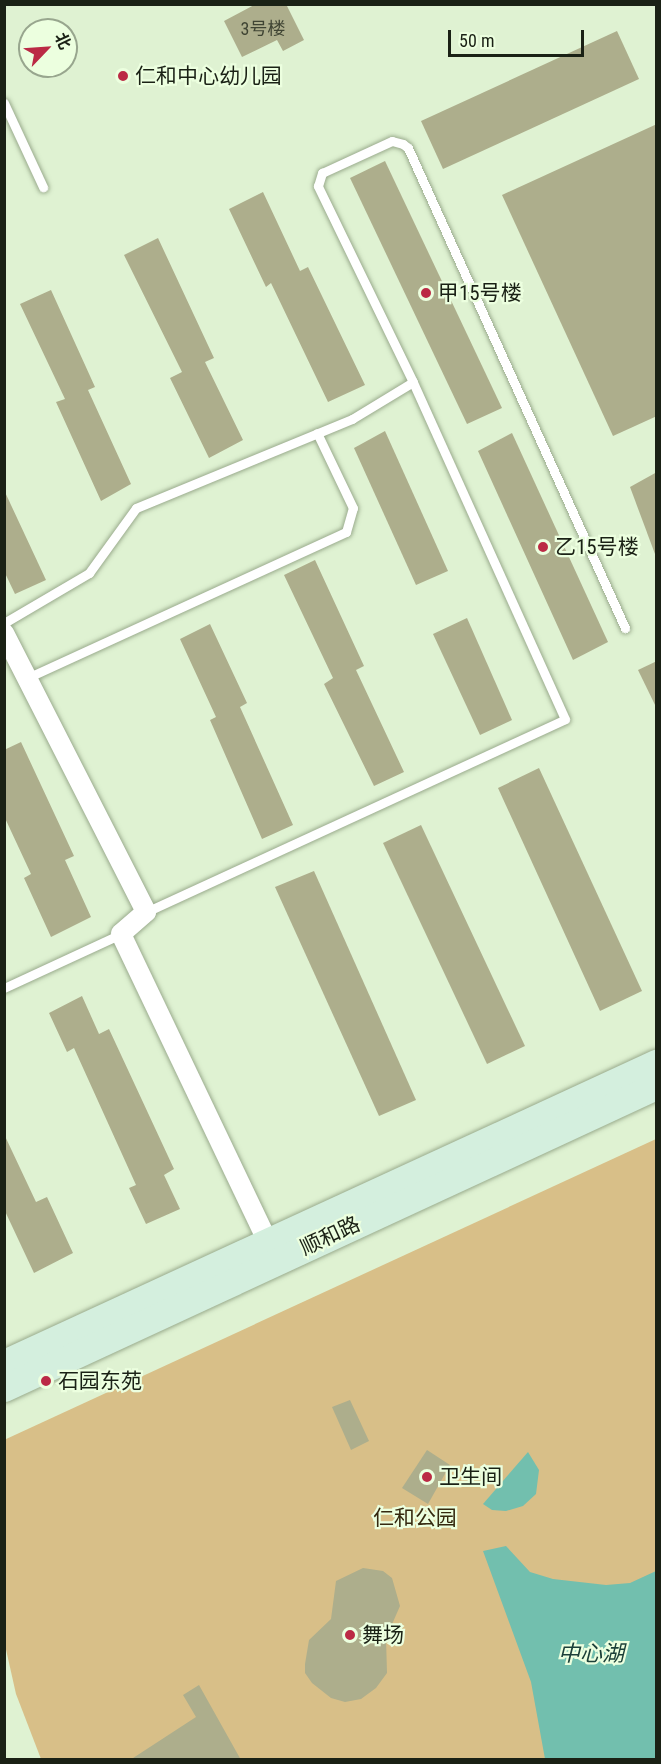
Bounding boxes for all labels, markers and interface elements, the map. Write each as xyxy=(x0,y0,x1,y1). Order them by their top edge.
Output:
north arrow xyxy=(18,18,78,78)
house number: 3号楼 xyxy=(241,18,285,40)
scale bar xyxy=(451,18,588,56)
text: 北 xyxy=(51,30,75,52)
text: 50 m xyxy=(459,30,494,51)
place label: 仁和中心幼儿园 xyxy=(135,63,282,89)
marker: 仁和中心幼儿园 xyxy=(116,69,130,83)
place label: 甲15号楼 xyxy=(438,280,522,306)
marker: 甲15号楼 xyxy=(419,286,433,300)
place label: 乙15号楼 xyxy=(555,534,639,560)
marker: 乙15号楼 xyxy=(536,540,550,554)
street label: 顺和路 xyxy=(296,1211,364,1261)
place label: 石园东苑 xyxy=(58,1368,142,1394)
marker: 石园东苑 xyxy=(39,1374,53,1388)
place label: 卫生间 xyxy=(439,1464,502,1490)
marker: 卫生间 xyxy=(420,1470,434,1484)
park label: 仁和公园 xyxy=(373,1505,457,1531)
place label: 舞场 xyxy=(362,1622,404,1648)
marker: 舞场 xyxy=(343,1628,357,1642)
water label: 中心湖 xyxy=(558,1641,624,1667)

